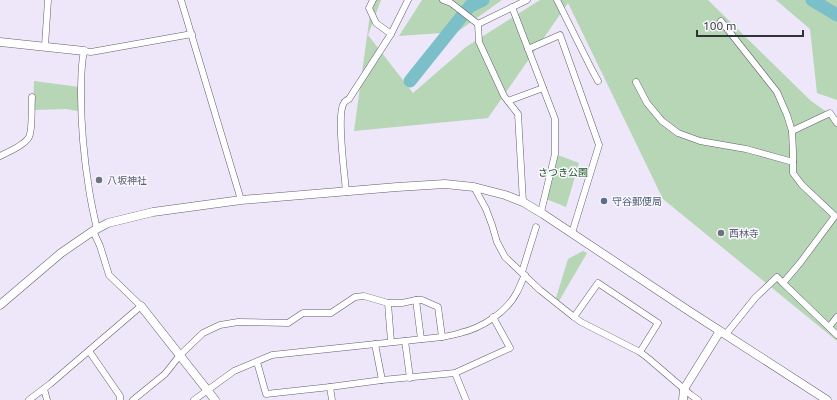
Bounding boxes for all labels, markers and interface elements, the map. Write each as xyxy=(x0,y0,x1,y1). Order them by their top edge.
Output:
scale bar xyxy=(697,12,803,38)
text: 100 m xyxy=(703,19,736,32)
park label: さつき公園 xyxy=(538,167,588,178)
marker: 八坂神社 xyxy=(94,175,104,185)
place label: 八坂神社 xyxy=(107,175,147,186)
marker: 守谷郵便局 xyxy=(599,196,609,206)
place label: 守谷郵便局 xyxy=(612,196,662,207)
marker: 西林寺 xyxy=(716,228,726,238)
place label: 西林寺 xyxy=(729,228,759,239)

